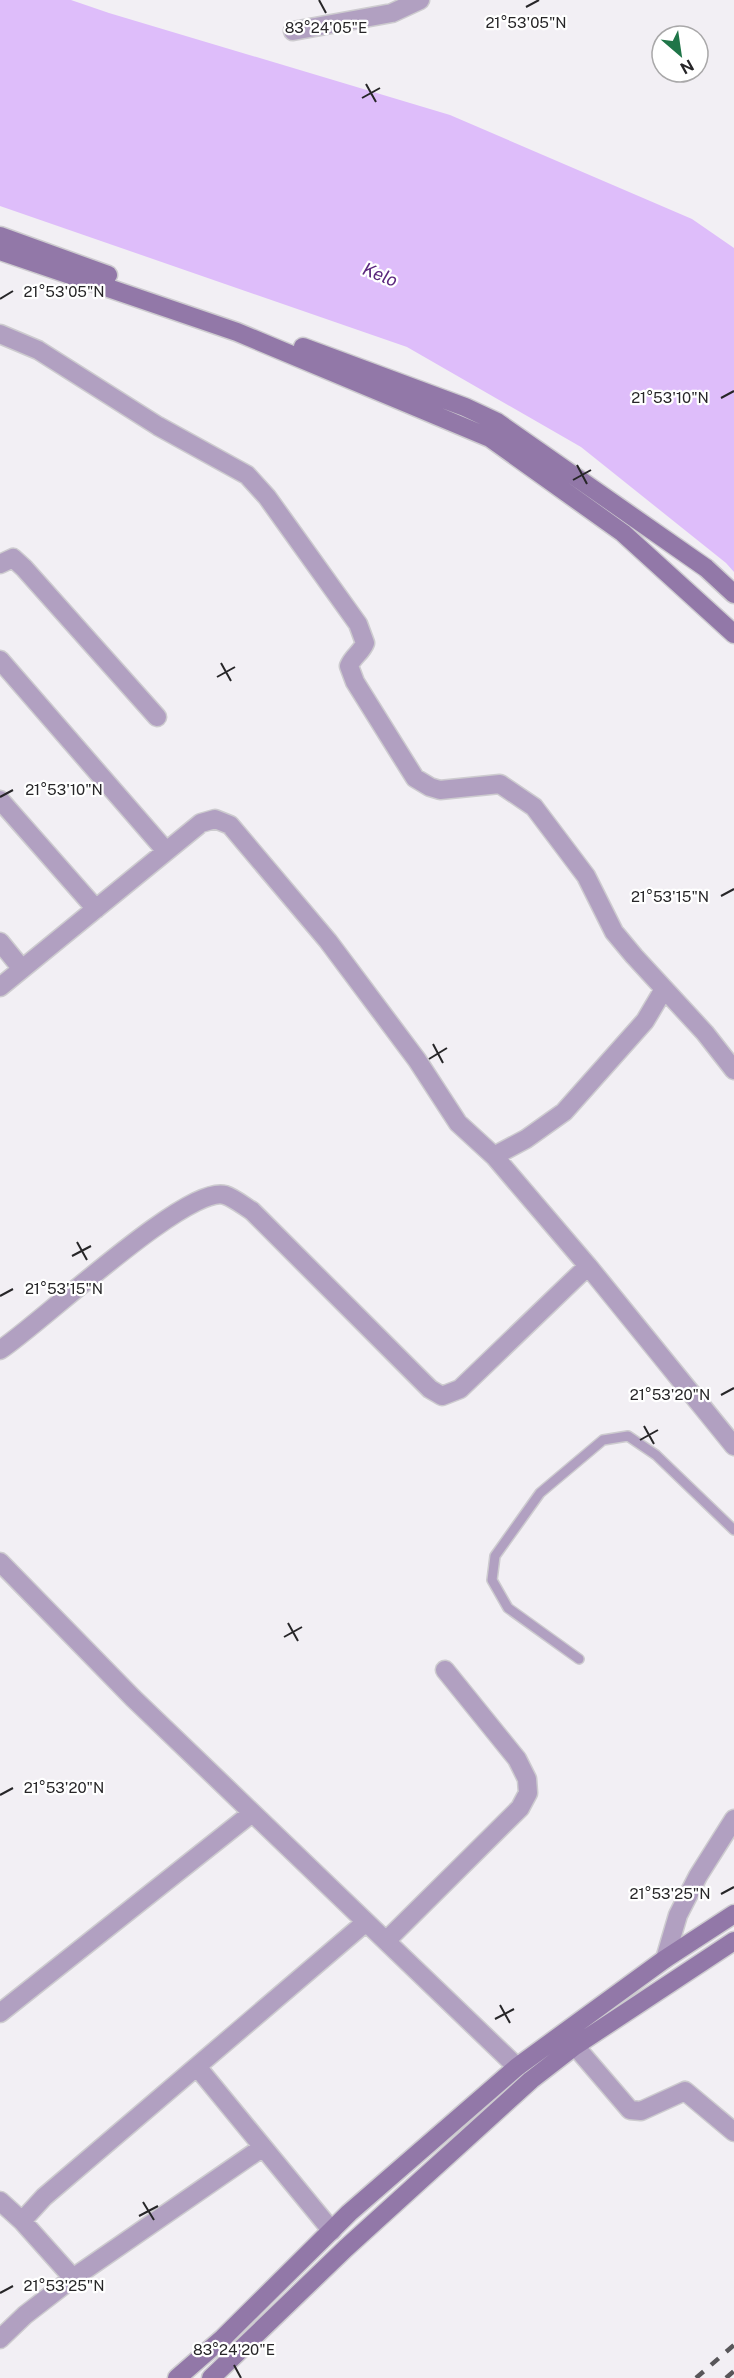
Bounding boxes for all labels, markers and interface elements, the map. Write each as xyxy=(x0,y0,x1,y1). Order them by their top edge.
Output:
text: 21°53'05"N xyxy=(485,14,567,31)
text: 83°24'05"E xyxy=(285,19,367,36)
north arrow xyxy=(650,24,710,84)
text: N xyxy=(677,55,697,78)
water label: Kelo xyxy=(360,258,401,291)
text: 21°53'05"N xyxy=(23,283,105,300)
text: 21°53'10"N xyxy=(631,389,709,406)
text: 21°53'10"N xyxy=(25,781,103,798)
text: 21°53'15"N xyxy=(631,888,709,905)
text: 21°53'15"N xyxy=(25,1280,103,1297)
text: 21°53'20"N xyxy=(630,1386,710,1403)
text: 21°53'20"N xyxy=(24,1779,104,1796)
text: 21°53'25"N xyxy=(629,1885,711,1902)
text: 21°53'25"N xyxy=(23,2277,105,2294)
text: 83°24'20"E xyxy=(193,2341,275,2358)

